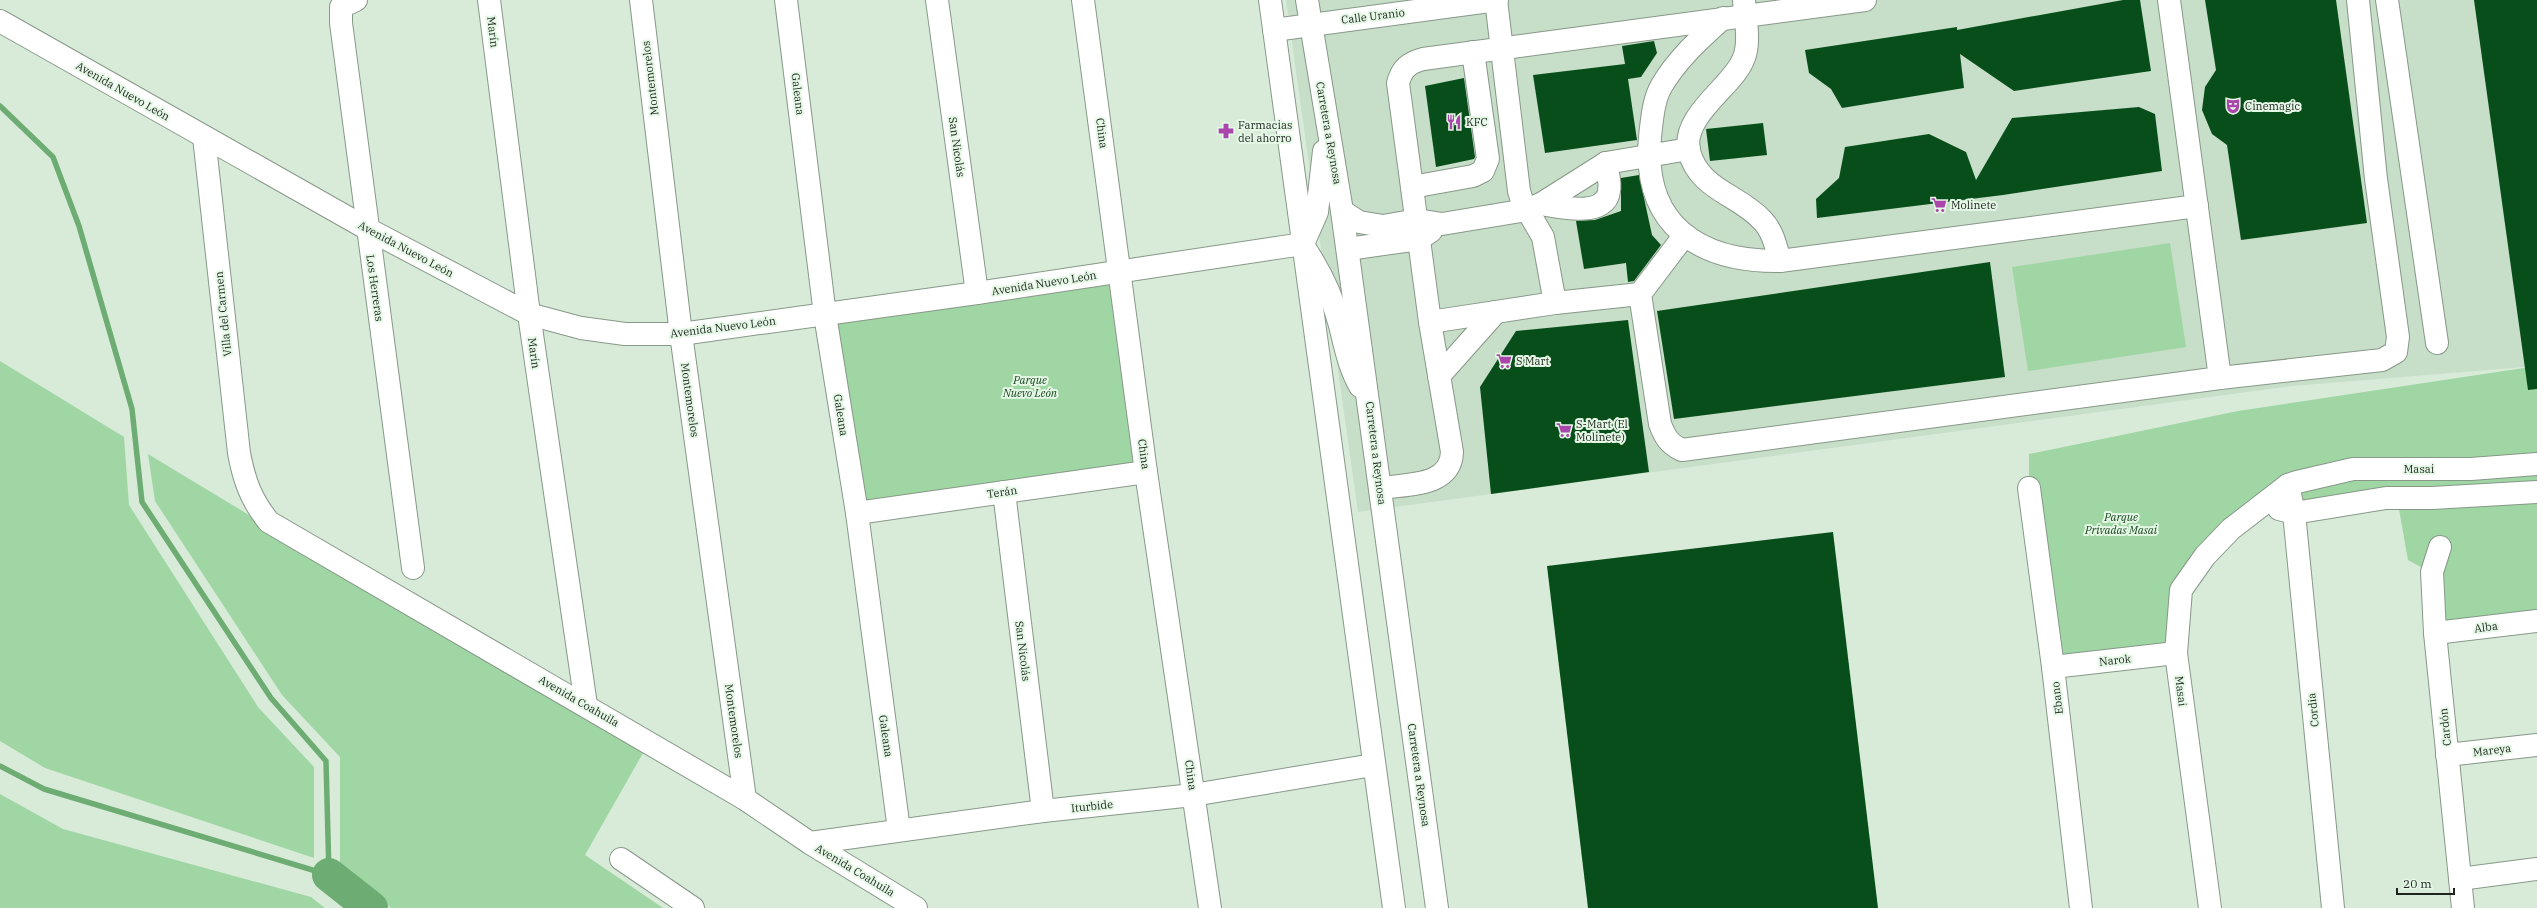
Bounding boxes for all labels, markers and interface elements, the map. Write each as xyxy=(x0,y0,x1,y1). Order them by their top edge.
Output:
street label: Calle Uranio xyxy=(1341,5,1405,27)
street label: Marín xyxy=(484,16,502,48)
street label: Montemorelos xyxy=(638,40,662,116)
street label: Avenida Nuevo León xyxy=(74,58,172,124)
street label: Galeana xyxy=(788,72,808,116)
street label: Carretera a Reynosa xyxy=(1313,81,1345,185)
theatre icon: Cinemagic xyxy=(2224,97,2242,115)
place label: Cinemagic xyxy=(2245,99,2300,113)
restaurant icon: KFC xyxy=(1445,113,1463,131)
place label: KFC xyxy=(1466,115,1488,129)
street label: San Nicolás xyxy=(946,116,968,178)
street label: China xyxy=(1093,117,1111,149)
place label: Farmacias del ahorro xyxy=(1238,118,1292,145)
pharmacy icon: Farmacias del ahorro xyxy=(1217,122,1235,140)
supermarket icon: Molinete xyxy=(1930,196,1948,214)
place label: Molinete xyxy=(1951,198,1996,212)
street label: Avenida Nuevo León xyxy=(356,218,456,280)
street label: Los Herreras xyxy=(363,254,387,322)
street label: Avenida Nuevo León xyxy=(990,268,1098,298)
street label: Villa del Carmen xyxy=(212,271,234,357)
street label: Avenida Nuevo León xyxy=(669,314,777,340)
street label: Marín xyxy=(525,337,543,369)
supermarket icon: S Mart xyxy=(1495,352,1513,370)
place label: S Mart xyxy=(1516,354,1550,368)
street label: Montemorelos xyxy=(678,362,702,438)
park label: Parque Nuevo León xyxy=(1002,373,1058,400)
street label: Galeana xyxy=(831,393,851,437)
street label: Carretera a Reynosa xyxy=(1363,401,1389,505)
place label: S-Mart (El Molinete) xyxy=(1576,417,1628,444)
supermarket icon: S-Mart (El Molinete) xyxy=(1555,421,1573,439)
street label: China xyxy=(1135,438,1153,470)
street label: Masai xyxy=(2404,462,2435,476)
street label: Terán xyxy=(986,483,1018,501)
park label: Parque Privadas Masai xyxy=(2084,510,2158,537)
street label: Alba xyxy=(2474,619,2498,635)
street label: San Nicolás xyxy=(1012,620,1034,682)
street label: Narok xyxy=(2098,651,2132,669)
street label: Avenida Coahuila xyxy=(536,672,622,730)
street label: Masai xyxy=(2172,675,2190,707)
street label: Ebano xyxy=(2048,681,2066,715)
street label: Montemorelos xyxy=(722,683,746,759)
street label: Cordia xyxy=(2304,692,2322,728)
street label: Cardón xyxy=(2436,707,2454,747)
street label: Galeana xyxy=(876,714,896,758)
street label: Carretera a Reynosa xyxy=(1405,723,1433,827)
street label: Mareya xyxy=(2472,741,2512,759)
street label: China xyxy=(1182,759,1200,791)
street label: Iturbide xyxy=(1070,797,1114,815)
street label: Avenida Coahuila xyxy=(813,841,897,899)
scale bar xyxy=(2397,870,2454,896)
text: 20 m xyxy=(2403,876,2432,891)

